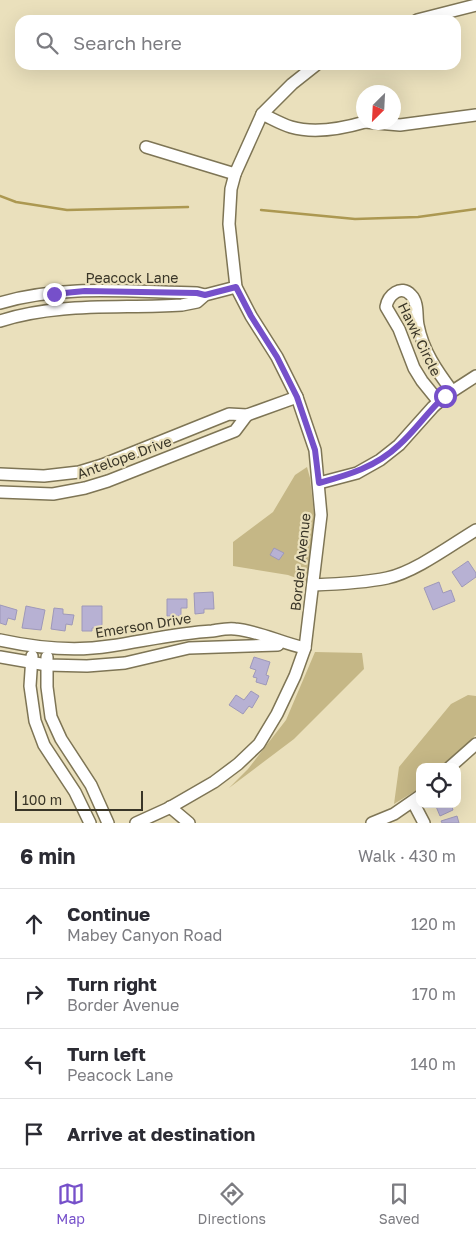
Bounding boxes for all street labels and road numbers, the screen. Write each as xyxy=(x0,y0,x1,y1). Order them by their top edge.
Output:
street label: Peacock Lane xyxy=(86,269,178,286)
street label: Hawk Circle xyxy=(395,299,445,379)
street label: Antelope Drive xyxy=(74,432,174,482)
street label: Border Avenue xyxy=(286,512,314,612)
street label: Emerson Drive xyxy=(94,609,192,641)

